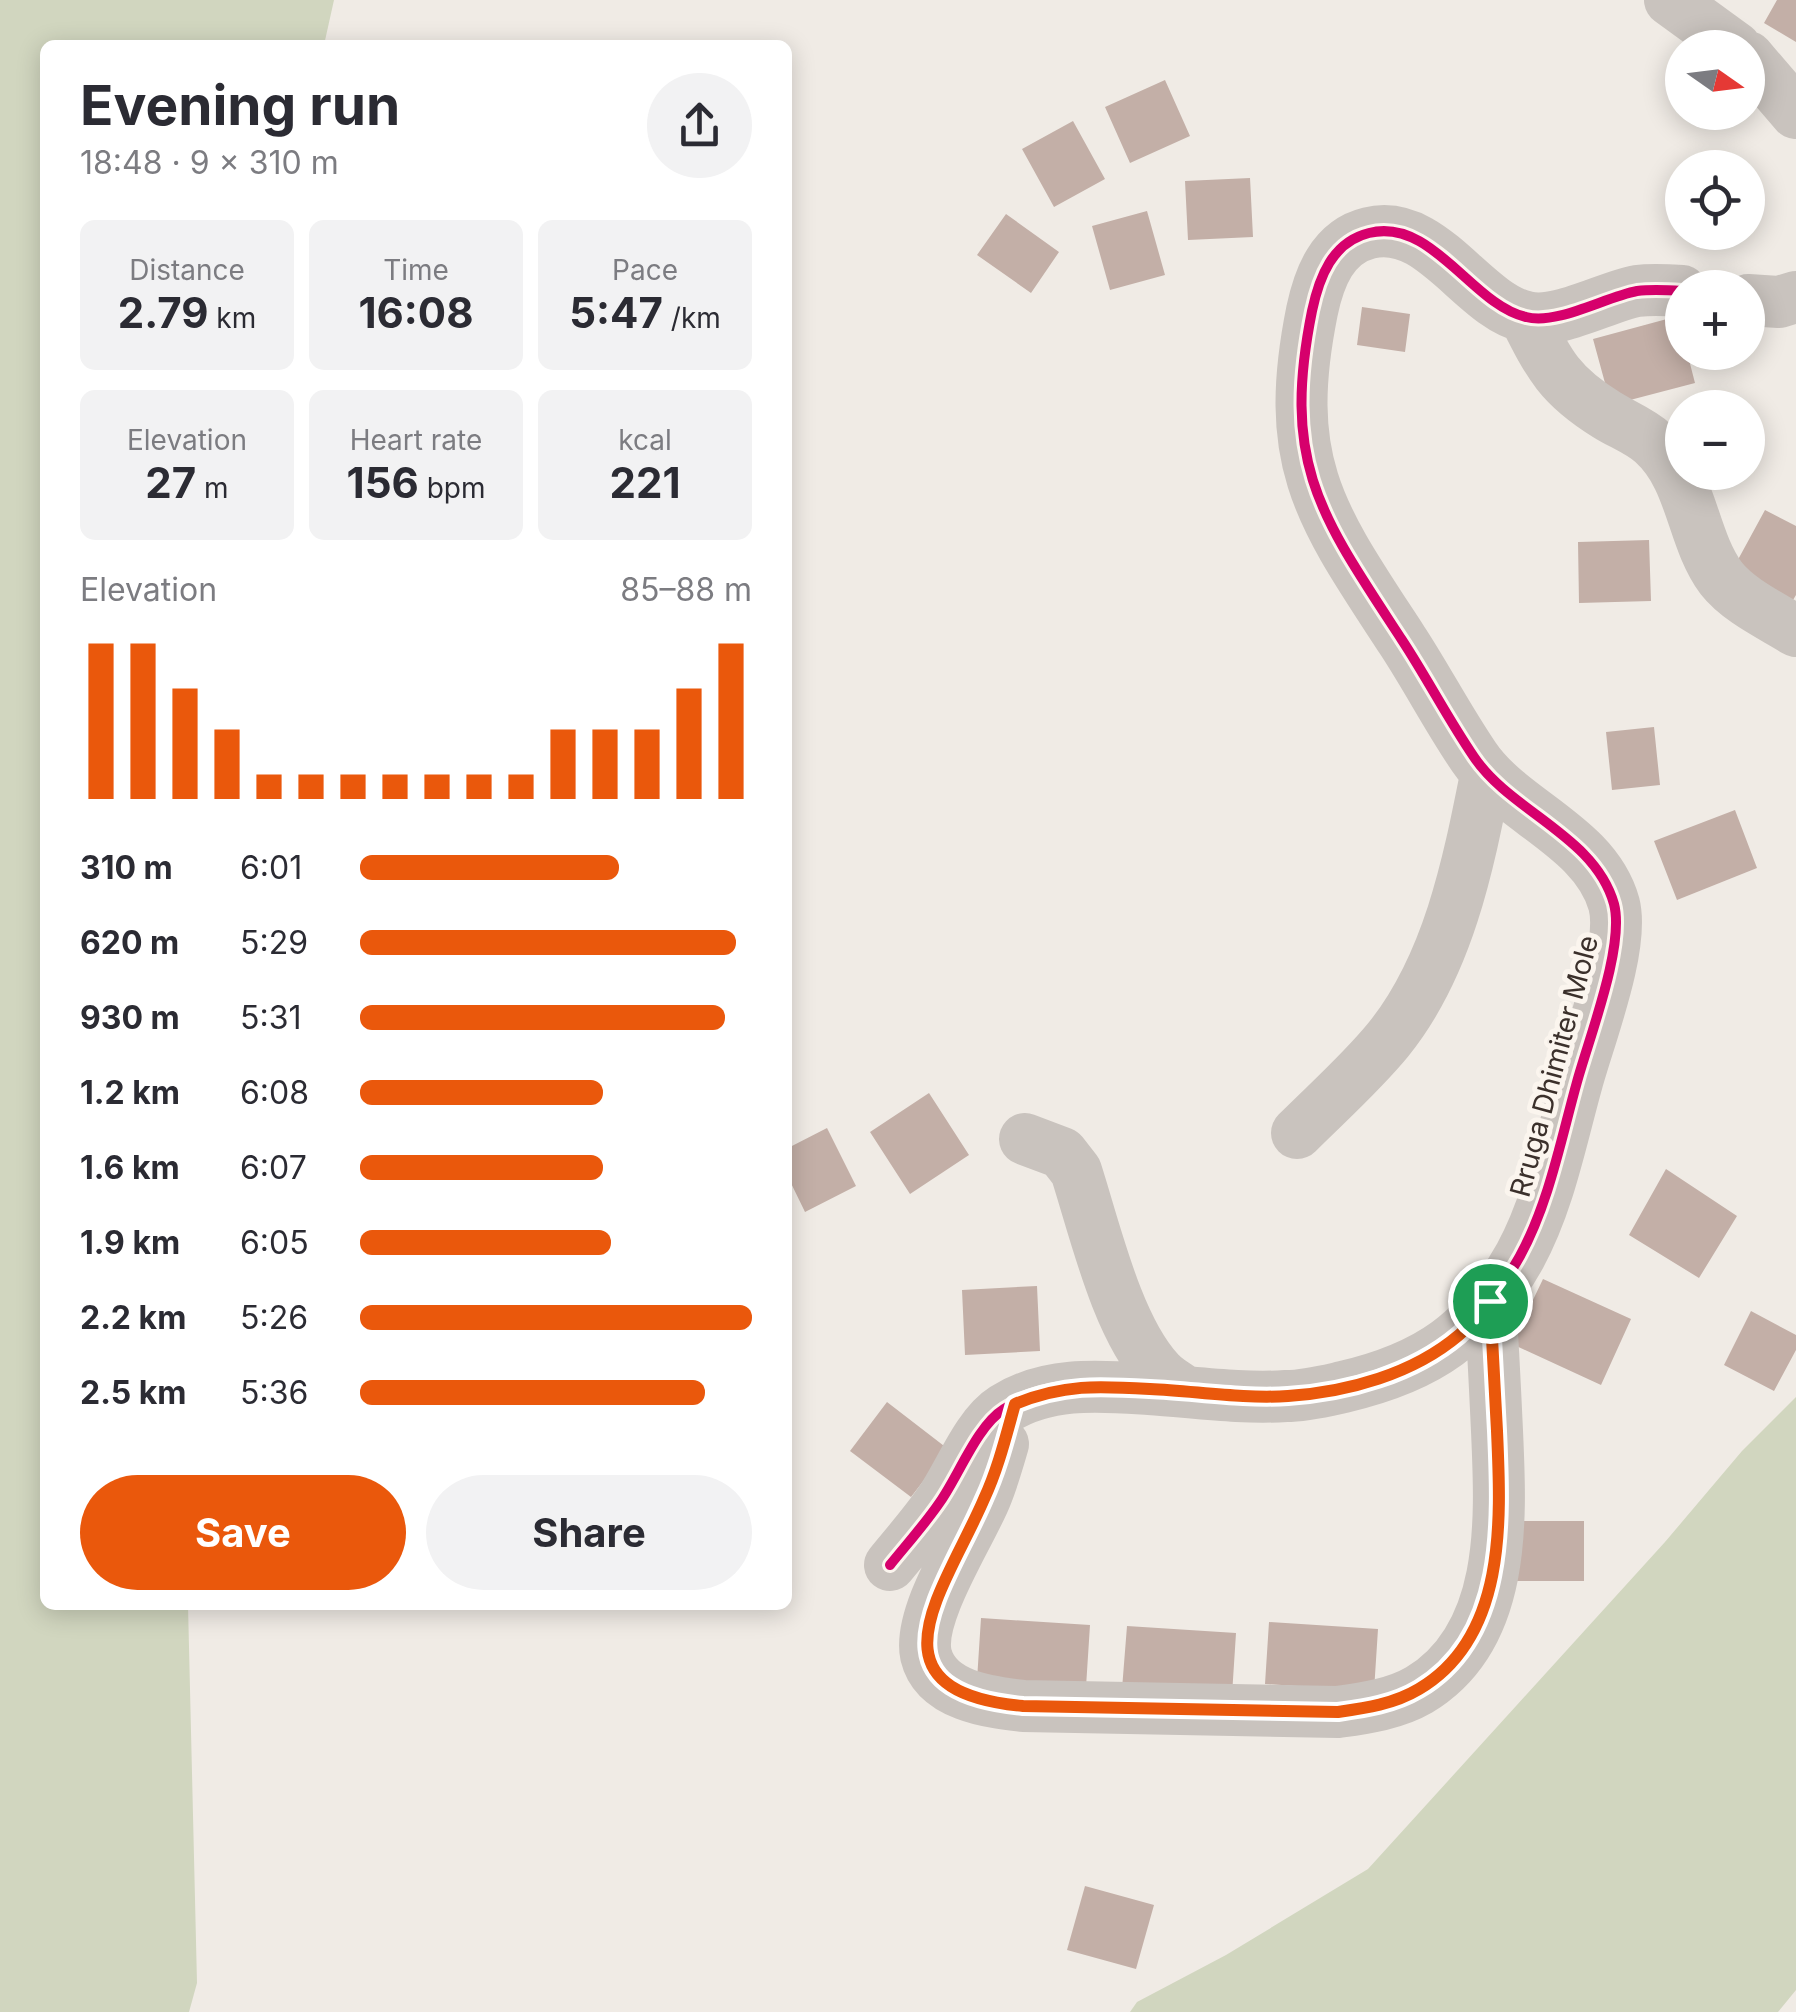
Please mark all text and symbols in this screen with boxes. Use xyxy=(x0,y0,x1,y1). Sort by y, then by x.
north arrow xyxy=(1665,30,1765,130)
map controls xyxy=(1665,30,1765,490)
text: Evening run xyxy=(80,72,400,138)
button: share xyxy=(647,73,752,178)
text: 18:48 · 9 × 310 m xyxy=(80,143,339,182)
button: locate xyxy=(1665,150,1765,250)
text: Distance xyxy=(129,253,245,287)
text: Time xyxy=(383,253,449,287)
text: Pace xyxy=(612,253,678,287)
button: + xyxy=(1665,270,1765,370)
text: 2.79 xyxy=(118,287,208,338)
text: 16:08 xyxy=(358,287,474,338)
text: 5:47 xyxy=(569,287,663,338)
text: km xyxy=(208,301,256,335)
text: /km xyxy=(663,301,721,335)
button: − xyxy=(1665,390,1765,490)
text: Elevation xyxy=(127,423,247,457)
text: Heart rate xyxy=(350,423,482,457)
text: kcal xyxy=(618,423,672,457)
text: 27 xyxy=(145,457,196,508)
text: 156 xyxy=(347,457,419,508)
text: 221 xyxy=(609,457,681,508)
text: m xyxy=(196,471,229,505)
text: bpm xyxy=(419,471,485,505)
text: Elevation xyxy=(80,570,217,609)
text: 85–88 m xyxy=(620,570,752,609)
text: 310 m xyxy=(80,848,173,887)
text: 6:01 xyxy=(240,848,302,887)
text: 620 m xyxy=(80,923,179,962)
text: 5:29 xyxy=(240,923,308,962)
street label: Rruga Dhimiter Mole xyxy=(1503,931,1605,1201)
text: 930 m xyxy=(80,998,180,1037)
text: 5:31 xyxy=(240,998,301,1037)
text: 1.2 km xyxy=(80,1073,180,1112)
text: 6:08 xyxy=(240,1073,309,1112)
text: 1.6 km xyxy=(80,1148,180,1187)
text: 6:07 xyxy=(240,1148,307,1187)
text: 1.9 km xyxy=(80,1223,180,1262)
text: 6:05 xyxy=(240,1223,309,1262)
pin xyxy=(1448,1259,1533,1344)
icon: arrive xyxy=(1463,1274,1518,1329)
text: 2.2 km xyxy=(80,1298,186,1337)
text: 5:26 xyxy=(240,1298,308,1337)
text: 2.5 km xyxy=(80,1373,186,1412)
text: 5:36 xyxy=(240,1373,308,1412)
button: Save xyxy=(80,1475,406,1590)
button: Share xyxy=(426,1475,752,1590)

